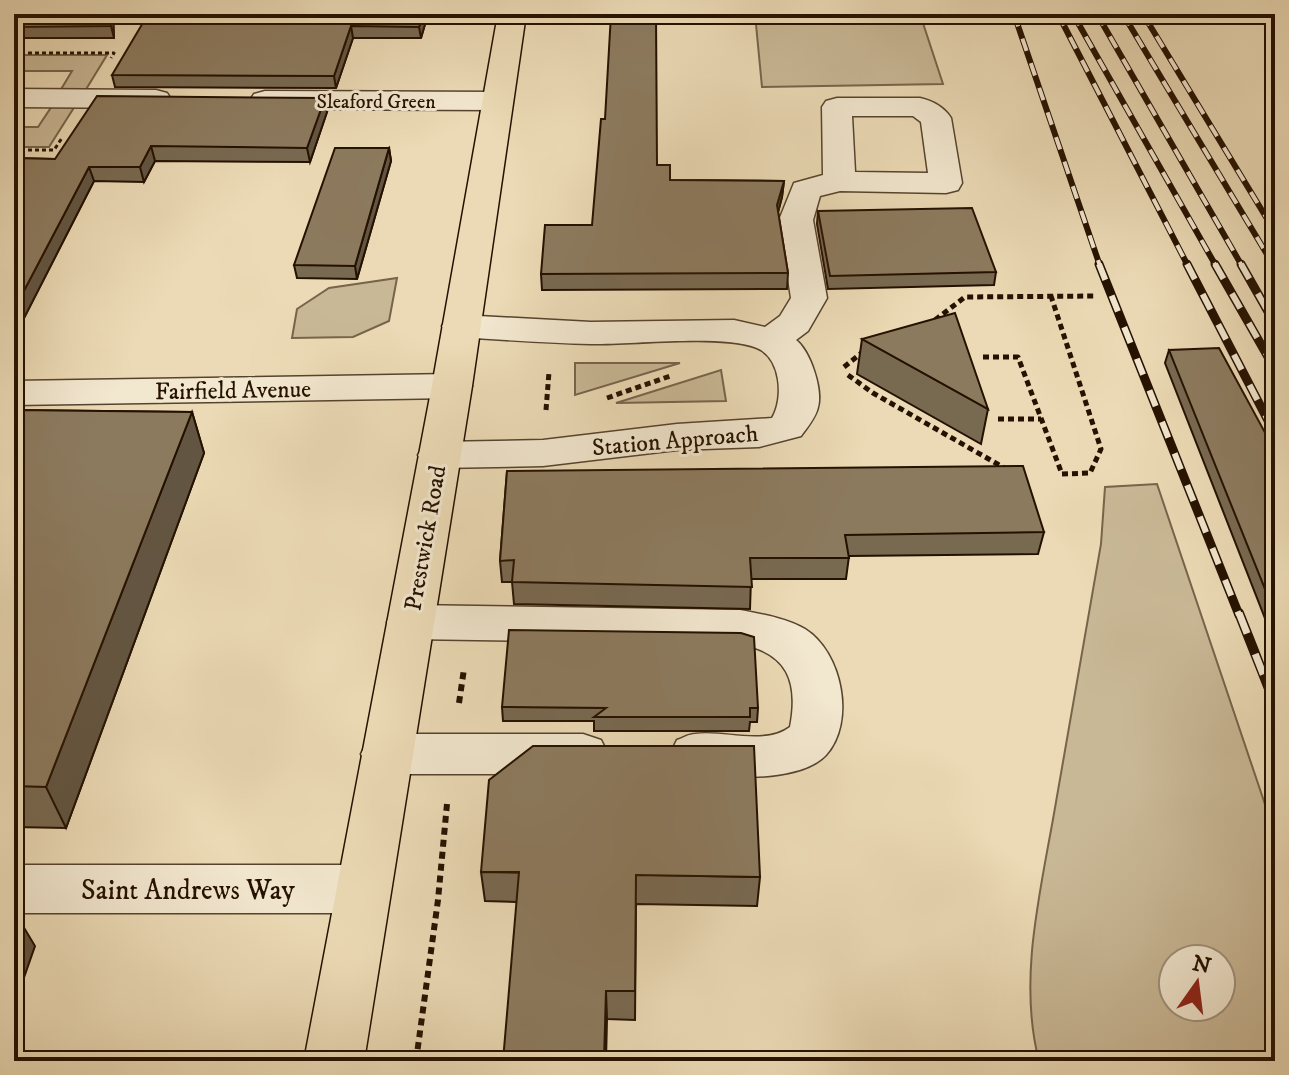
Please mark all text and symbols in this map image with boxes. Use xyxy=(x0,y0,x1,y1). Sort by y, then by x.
street label: Sleaford Green xyxy=(316,90,436,115)
street label: Fairfield Avenue xyxy=(155,375,311,407)
street label: Station Approach xyxy=(591,419,760,463)
street label: Prestwick Road xyxy=(398,463,454,613)
street label: Saint Andrews Way xyxy=(81,873,296,908)
north arrow xyxy=(1157,943,1237,1023)
text: N xyxy=(1189,950,1214,980)

